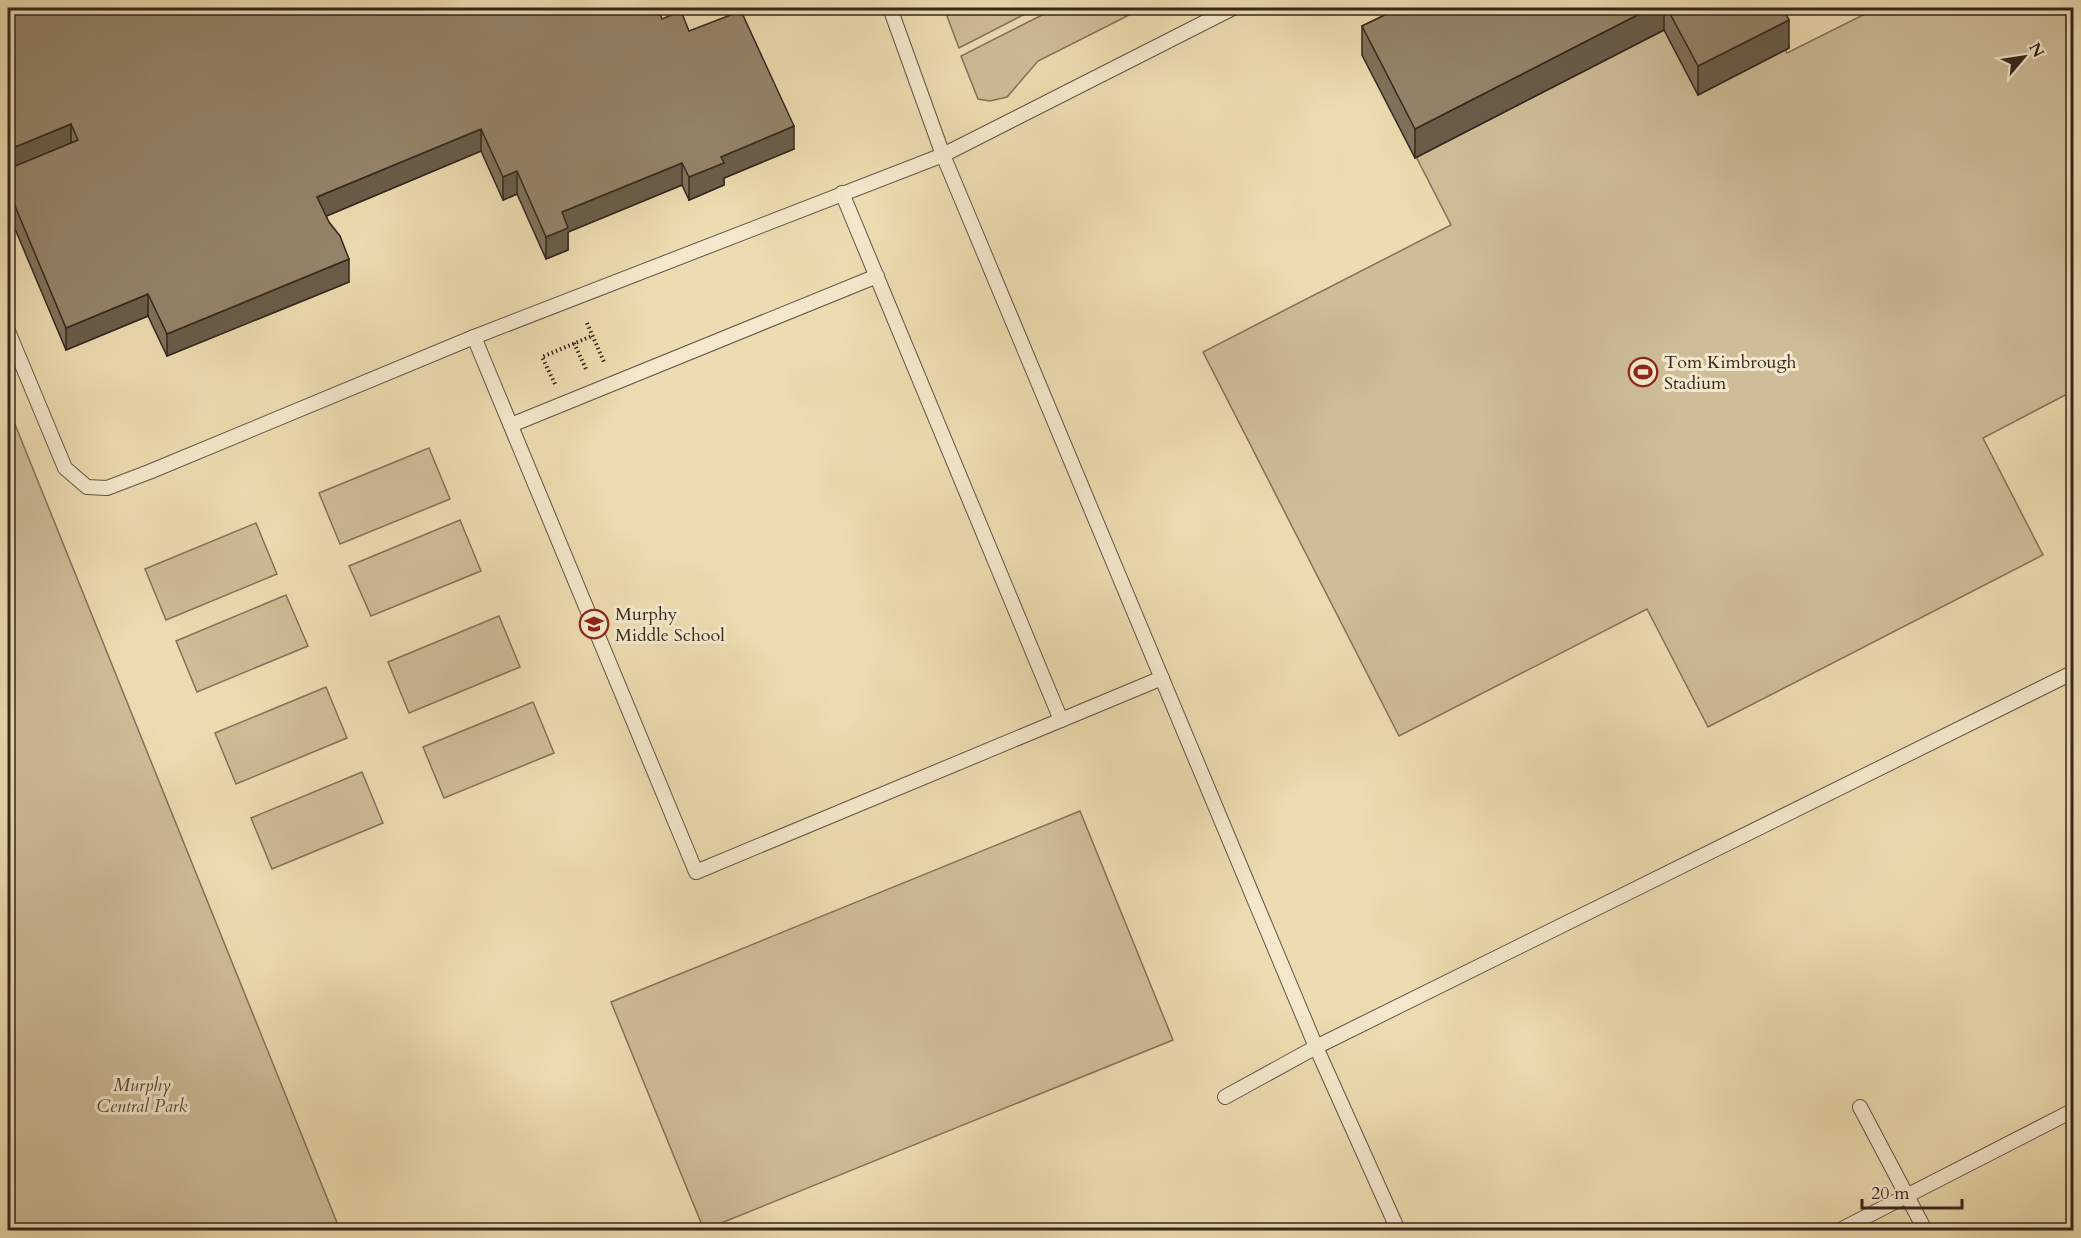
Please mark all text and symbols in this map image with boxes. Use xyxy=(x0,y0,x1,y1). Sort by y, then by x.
north arrow xyxy=(1994,27,2054,87)
text: N xyxy=(2023,39,2049,62)
place label: Tom Kimbrough Stadium xyxy=(1664,350,1797,396)
sports icon: Tom Kimbrough Stadium xyxy=(1627,356,1659,388)
place label: Murphy Middle School xyxy=(615,602,725,648)
school or university icon: Murphy Middle School xyxy=(578,608,610,640)
park label: Murphy Central Park xyxy=(97,1073,188,1119)
scale bar xyxy=(1862,1172,1962,1210)
text: 20 m xyxy=(1871,1181,1910,1206)

